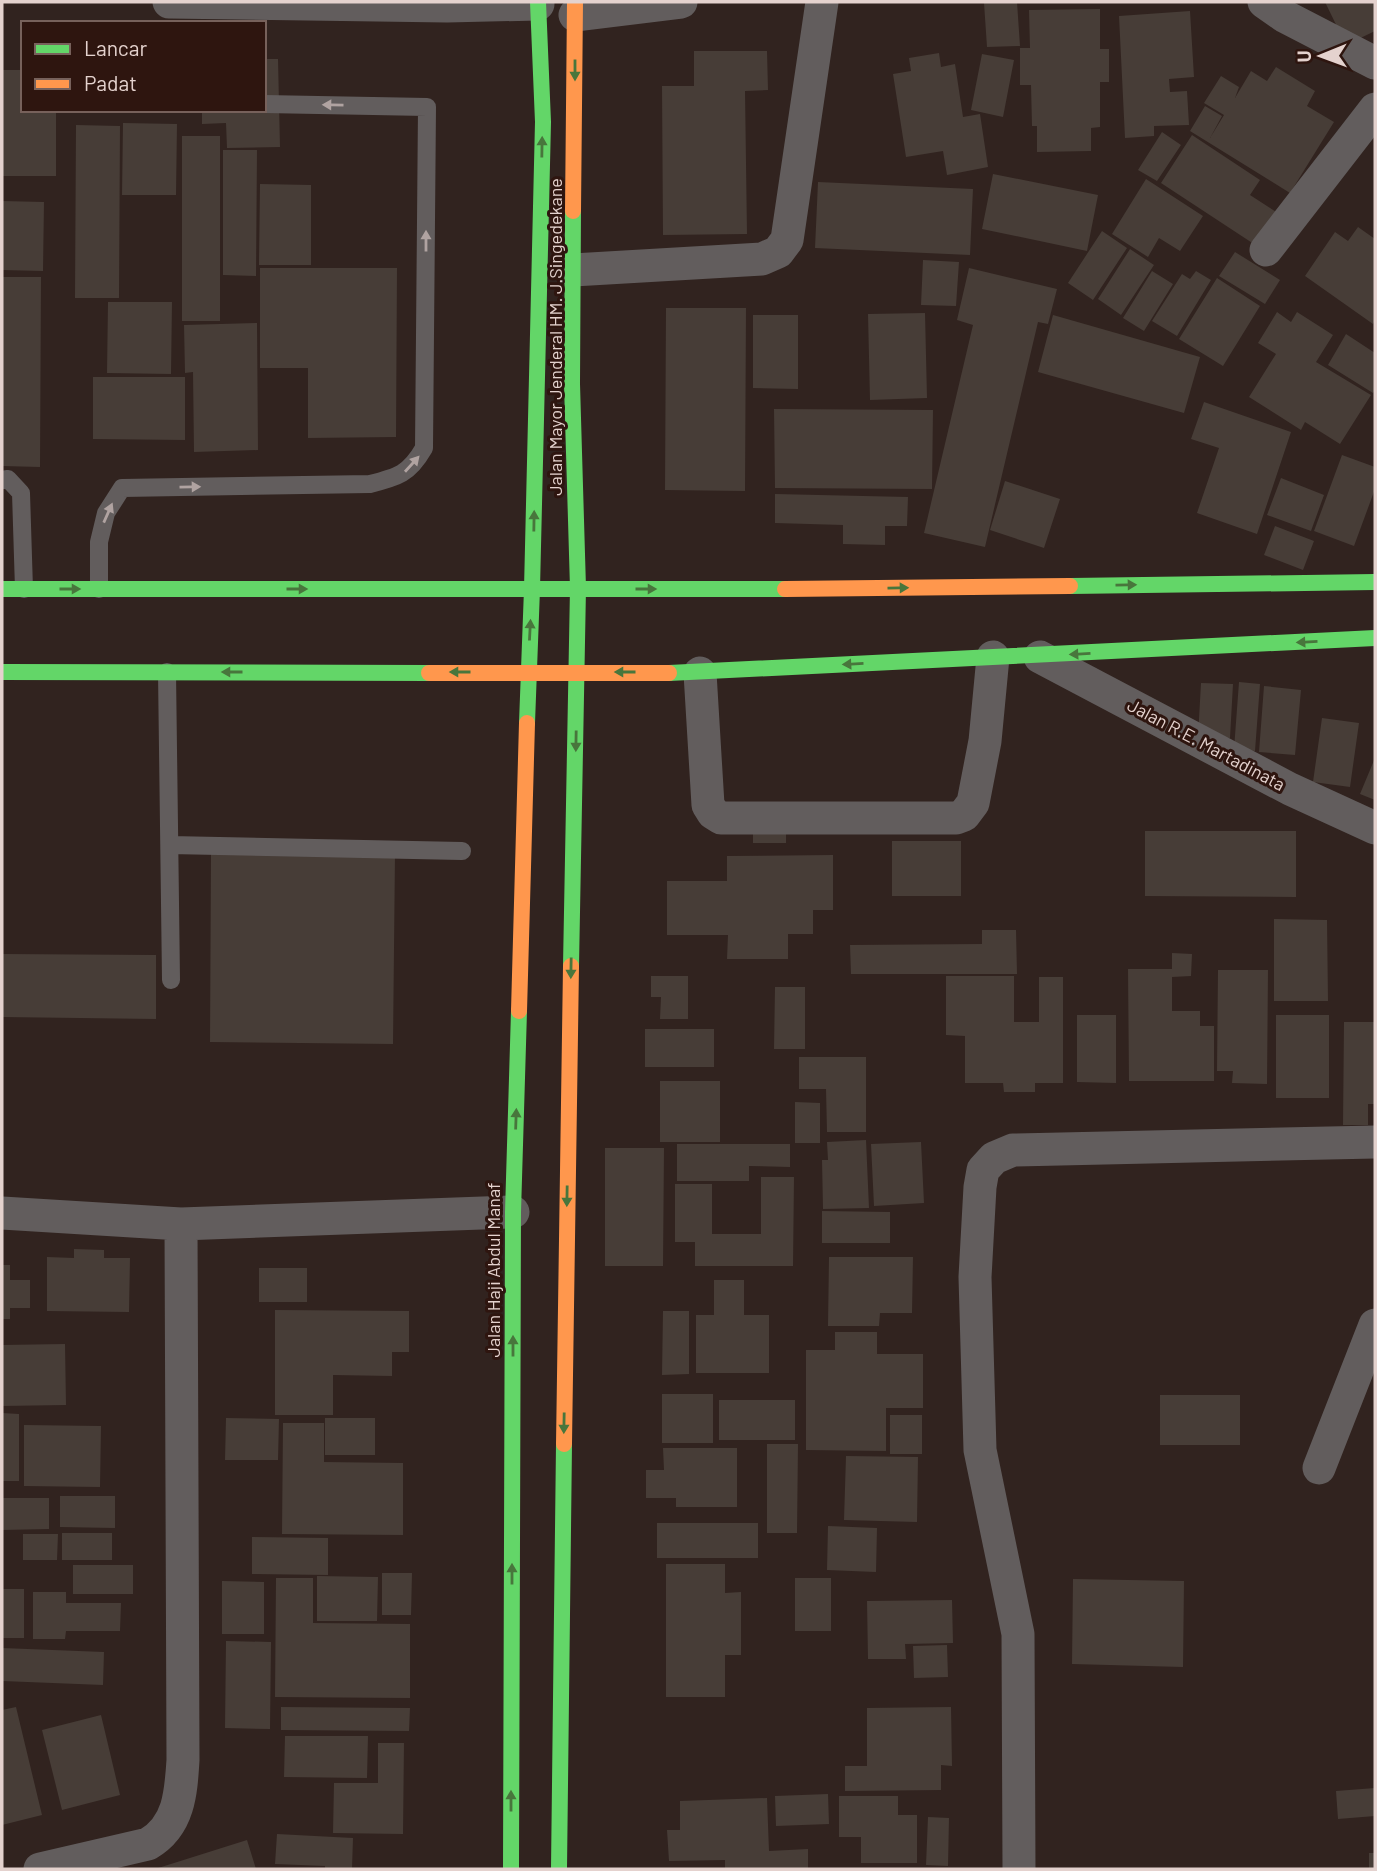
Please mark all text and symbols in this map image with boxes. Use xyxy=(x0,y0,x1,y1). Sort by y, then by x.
legend xyxy=(21,21,266,112)
north arrow xyxy=(1286,21,1356,91)
text: Lancar xyxy=(84,35,147,60)
text: U xyxy=(1292,50,1315,62)
one-way arrow xyxy=(569,59,581,81)
text: Padat xyxy=(84,70,137,95)
one-way arrow xyxy=(322,100,344,111)
one-way arrow xyxy=(536,135,548,157)
street label: Jalan Mayor Jenderal HM. J.Singedekane xyxy=(544,178,566,496)
one-way arrow xyxy=(420,230,432,252)
one-way arrow xyxy=(403,456,419,473)
one-way arrow xyxy=(180,481,202,493)
one-way arrow xyxy=(102,503,114,523)
one-way arrow xyxy=(528,510,539,532)
one-way arrow xyxy=(1115,579,1137,591)
one-way arrow xyxy=(888,582,910,594)
one-way arrow xyxy=(59,583,81,595)
one-way arrow xyxy=(287,583,309,595)
one-way arrow xyxy=(636,583,658,595)
one-way arrow xyxy=(525,619,536,641)
one-way arrow xyxy=(1296,636,1318,647)
one-way arrow xyxy=(1069,649,1091,660)
one-way arrow xyxy=(842,659,864,670)
one-way arrow xyxy=(221,666,243,678)
one-way arrow xyxy=(448,666,470,678)
one-way arrow xyxy=(614,666,636,678)
street label: Jalan R.E. Martadinata xyxy=(1124,693,1289,795)
one-way arrow xyxy=(570,730,581,752)
one-way arrow xyxy=(566,957,577,979)
one-way arrow xyxy=(510,1107,522,1129)
street label: Jalan Haji Abdul Manaf xyxy=(482,1183,504,1357)
one-way arrow xyxy=(561,1185,573,1207)
one-way arrow xyxy=(507,1335,519,1357)
one-way arrow xyxy=(559,1412,570,1434)
one-way arrow xyxy=(506,1562,518,1584)
one-way arrow xyxy=(505,1790,517,1812)

